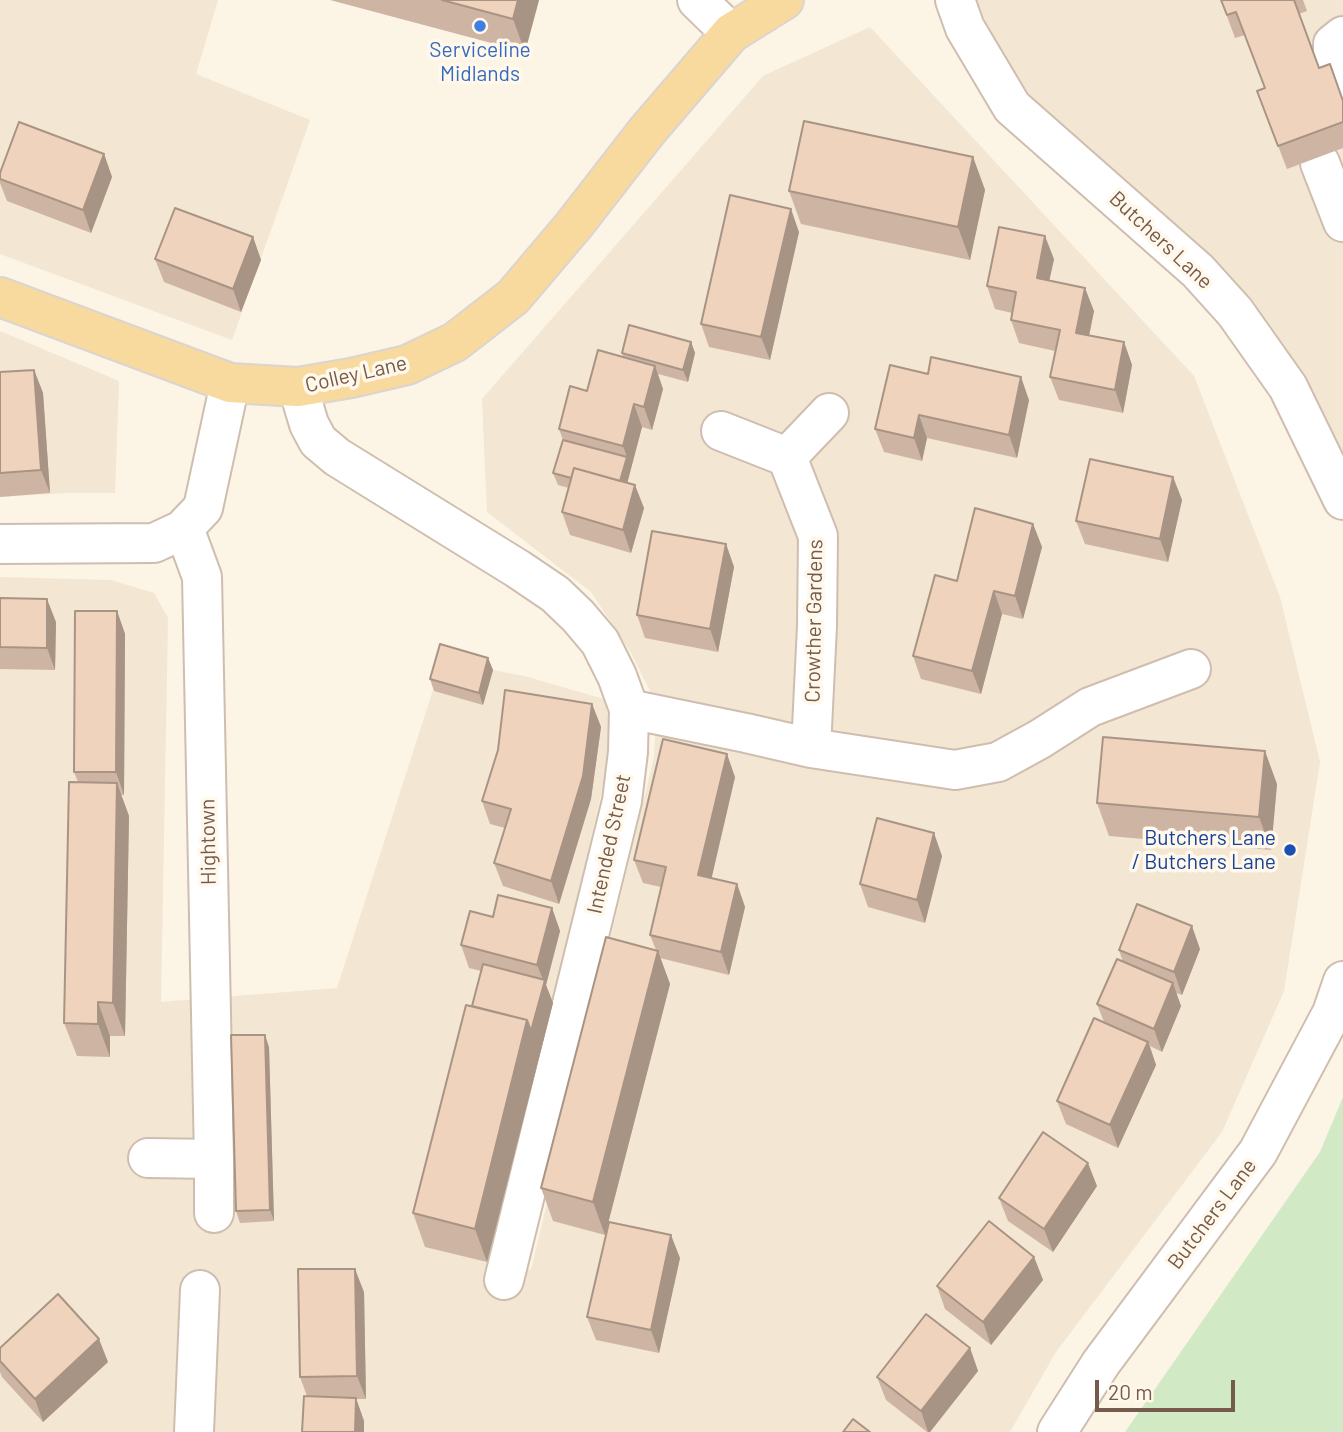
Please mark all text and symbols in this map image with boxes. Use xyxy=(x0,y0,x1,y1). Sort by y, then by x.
marker: Serviceline Midlands xyxy=(472,18,488,34)
place label: Serviceline Midlands xyxy=(429,37,531,87)
street label: Butchers Lane xyxy=(1104,186,1218,294)
street label: Colley Lane xyxy=(303,350,409,398)
street label: Crowther Gardens xyxy=(800,539,828,703)
street label: Intended Street xyxy=(582,772,636,916)
street label: Hightown xyxy=(195,799,221,885)
place label: Butchers Lane / Butchers Lane xyxy=(1132,825,1276,875)
marker: Butchers Lane / Butchers Lane xyxy=(1282,842,1298,858)
street label: Butchers Lane xyxy=(1162,1154,1262,1274)
scale bar xyxy=(1098,1366,1238,1410)
text: 20 m xyxy=(1108,1379,1153,1404)

